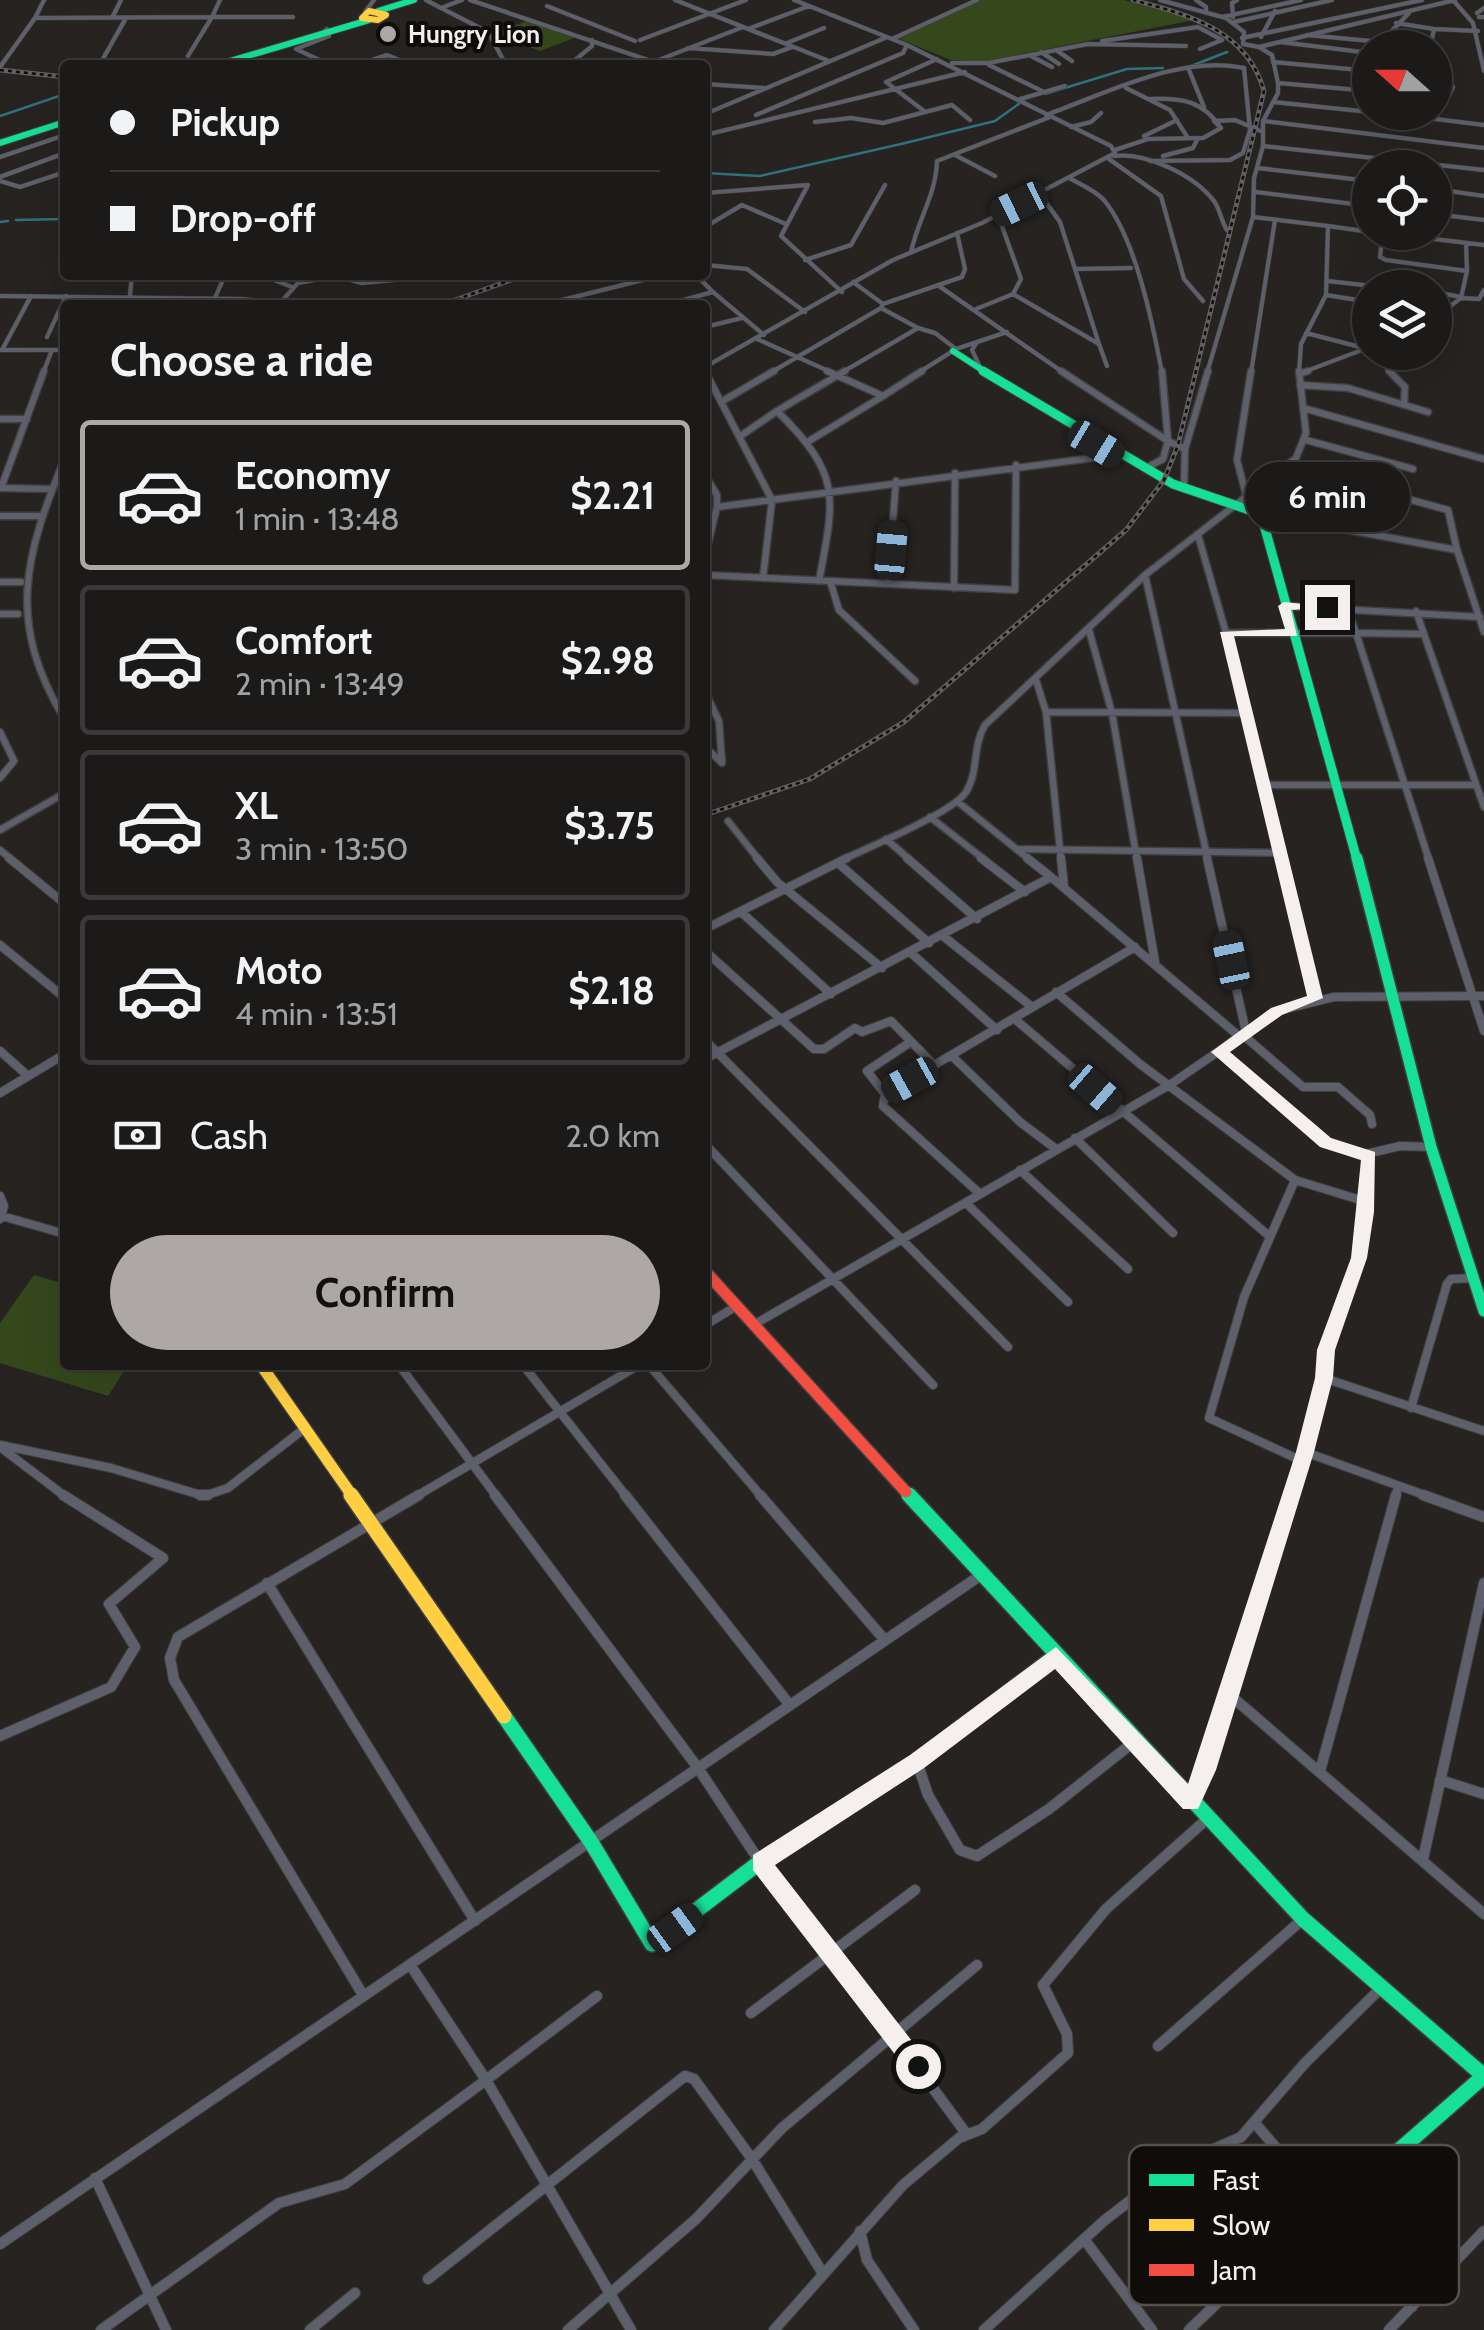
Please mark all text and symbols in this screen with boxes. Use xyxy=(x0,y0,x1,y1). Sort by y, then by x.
place label: Hungry Lion xyxy=(408,19,540,49)
marker: Hungry Lion xyxy=(377,23,399,45)
north arrow xyxy=(1352,30,1452,130)
map controls xyxy=(1352,30,1452,370)
text: Pickup xyxy=(170,99,280,146)
button: locate xyxy=(1352,150,1452,250)
car xyxy=(985,177,1053,231)
text: Drop-off xyxy=(170,195,316,242)
button: layers xyxy=(1352,270,1452,370)
text: Choose a ride xyxy=(110,333,373,387)
car xyxy=(1063,416,1129,472)
icon: car xyxy=(115,450,205,540)
text: Economy xyxy=(235,452,390,499)
callout: 6 min xyxy=(1244,462,1410,532)
text: $2.21 xyxy=(570,472,655,519)
text: 6 min xyxy=(1288,477,1367,516)
text: 1 min · 13:48 xyxy=(235,499,400,538)
car xyxy=(873,519,909,581)
route end xyxy=(1305,585,1350,630)
icon: car xyxy=(115,615,205,705)
text: Comfort xyxy=(235,617,372,664)
text: $2.98 xyxy=(561,637,655,684)
text: 2 min · 13:49 xyxy=(235,664,405,703)
icon: car xyxy=(115,780,205,870)
text: XL xyxy=(235,782,278,829)
text: $3.75 xyxy=(564,802,655,849)
text: 3 min · 13:50 xyxy=(235,829,408,868)
car xyxy=(1210,928,1252,992)
icon: car xyxy=(115,945,205,1035)
text: Moto xyxy=(235,947,322,994)
text: $2.18 xyxy=(568,967,655,1014)
text: 4 min · 13:51 xyxy=(235,994,398,1033)
car xyxy=(876,1052,944,1108)
car xyxy=(1063,1058,1127,1120)
icon: cash xyxy=(110,1108,165,1163)
text: Cash xyxy=(190,1112,268,1159)
text: 2.0 km xyxy=(565,1116,660,1155)
button: Confirm xyxy=(110,1235,660,1350)
car xyxy=(642,1898,708,1958)
route start xyxy=(896,2044,941,2089)
legend xyxy=(1129,2145,1459,2305)
text: Fast xyxy=(1212,2163,1260,2197)
text: Slow xyxy=(1212,2208,1270,2242)
text: Jam xyxy=(1211,2253,1257,2287)

